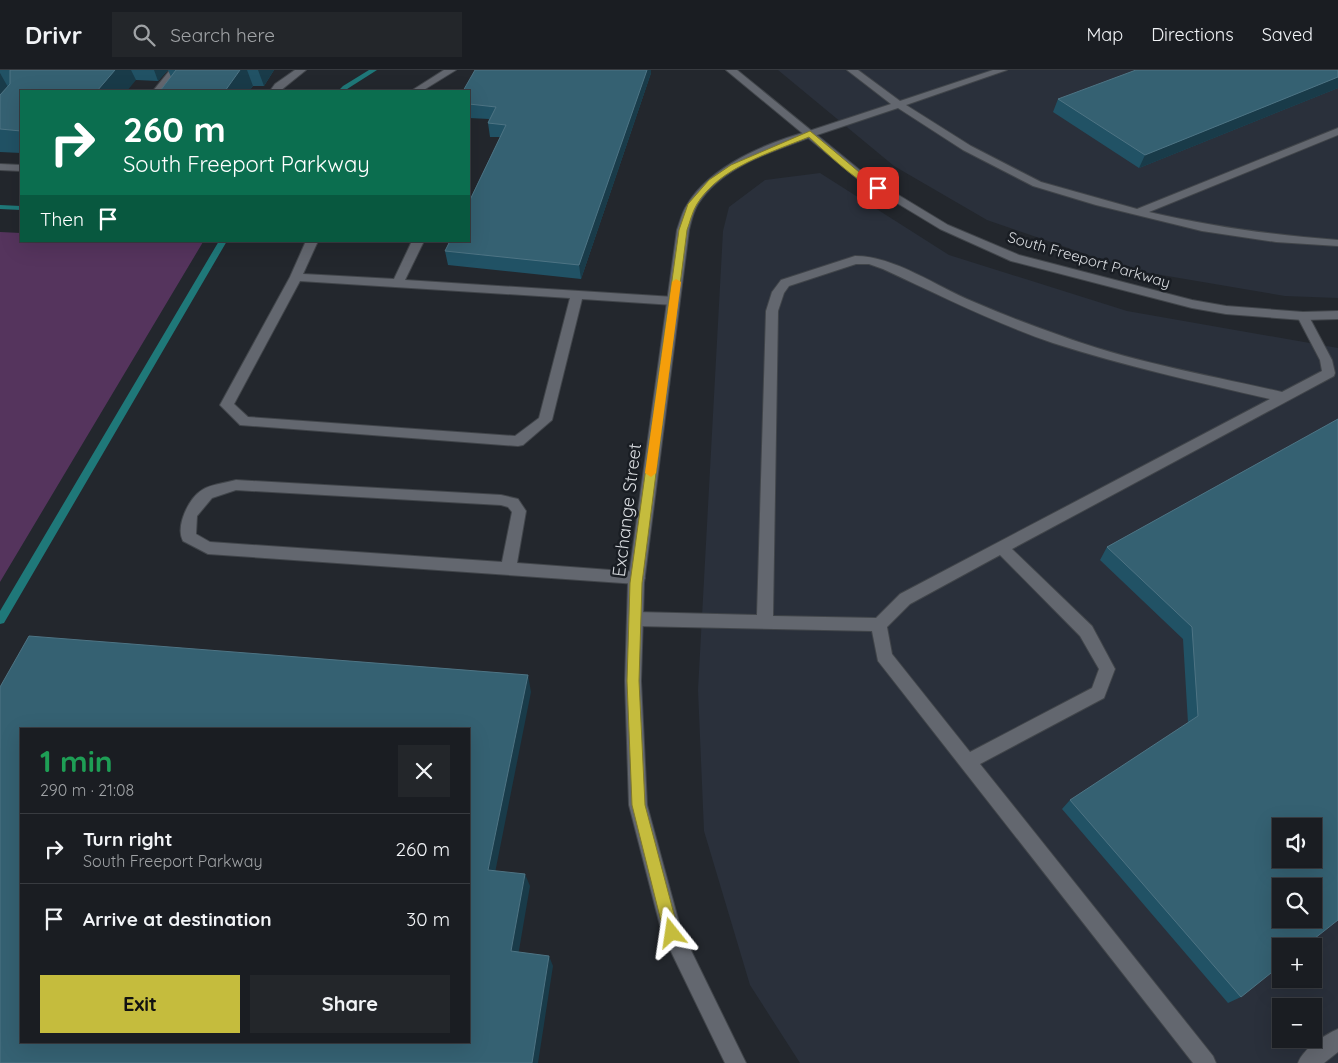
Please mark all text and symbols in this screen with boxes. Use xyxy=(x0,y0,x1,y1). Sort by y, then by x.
search box xyxy=(112,12,462,57)
text: Drivr xyxy=(25,20,82,50)
icon: search xyxy=(130,21,158,49)
text: Search here xyxy=(170,23,275,47)
text: Map xyxy=(1086,23,1123,46)
text: Directions xyxy=(1151,23,1234,46)
text: Saved xyxy=(1262,23,1313,46)
text: 260 m xyxy=(123,107,226,151)
icon: right xyxy=(40,110,105,175)
text: South Freeport Parkway xyxy=(123,150,370,178)
pin xyxy=(857,167,899,209)
icon: arrive xyxy=(864,174,892,202)
icon: arrive xyxy=(94,205,122,233)
text: Then xyxy=(40,207,84,231)
street label: South Freeport Parkway xyxy=(1006,227,1173,292)
street label: Exchange Street xyxy=(607,442,646,578)
text: 1 min xyxy=(40,742,113,780)
button: close xyxy=(398,745,450,797)
text: 290 m · 21:08 xyxy=(40,780,134,800)
map controls xyxy=(1272,818,1322,1048)
button: sound xyxy=(1272,818,1322,868)
text: Turn right xyxy=(83,827,172,851)
icon: right xyxy=(40,835,68,863)
text: 260 m xyxy=(395,837,450,861)
text: South Freeport Parkway xyxy=(83,851,263,871)
button: search xyxy=(1272,878,1322,928)
icon: arrive xyxy=(40,905,68,933)
position arrow xyxy=(645,906,697,958)
text: Arrive at destination xyxy=(83,907,272,931)
text: 30 m xyxy=(406,907,450,931)
button: + xyxy=(1272,938,1322,988)
button: Exit xyxy=(40,975,240,1033)
button: Share xyxy=(250,975,450,1033)
button: − xyxy=(1272,998,1322,1048)

